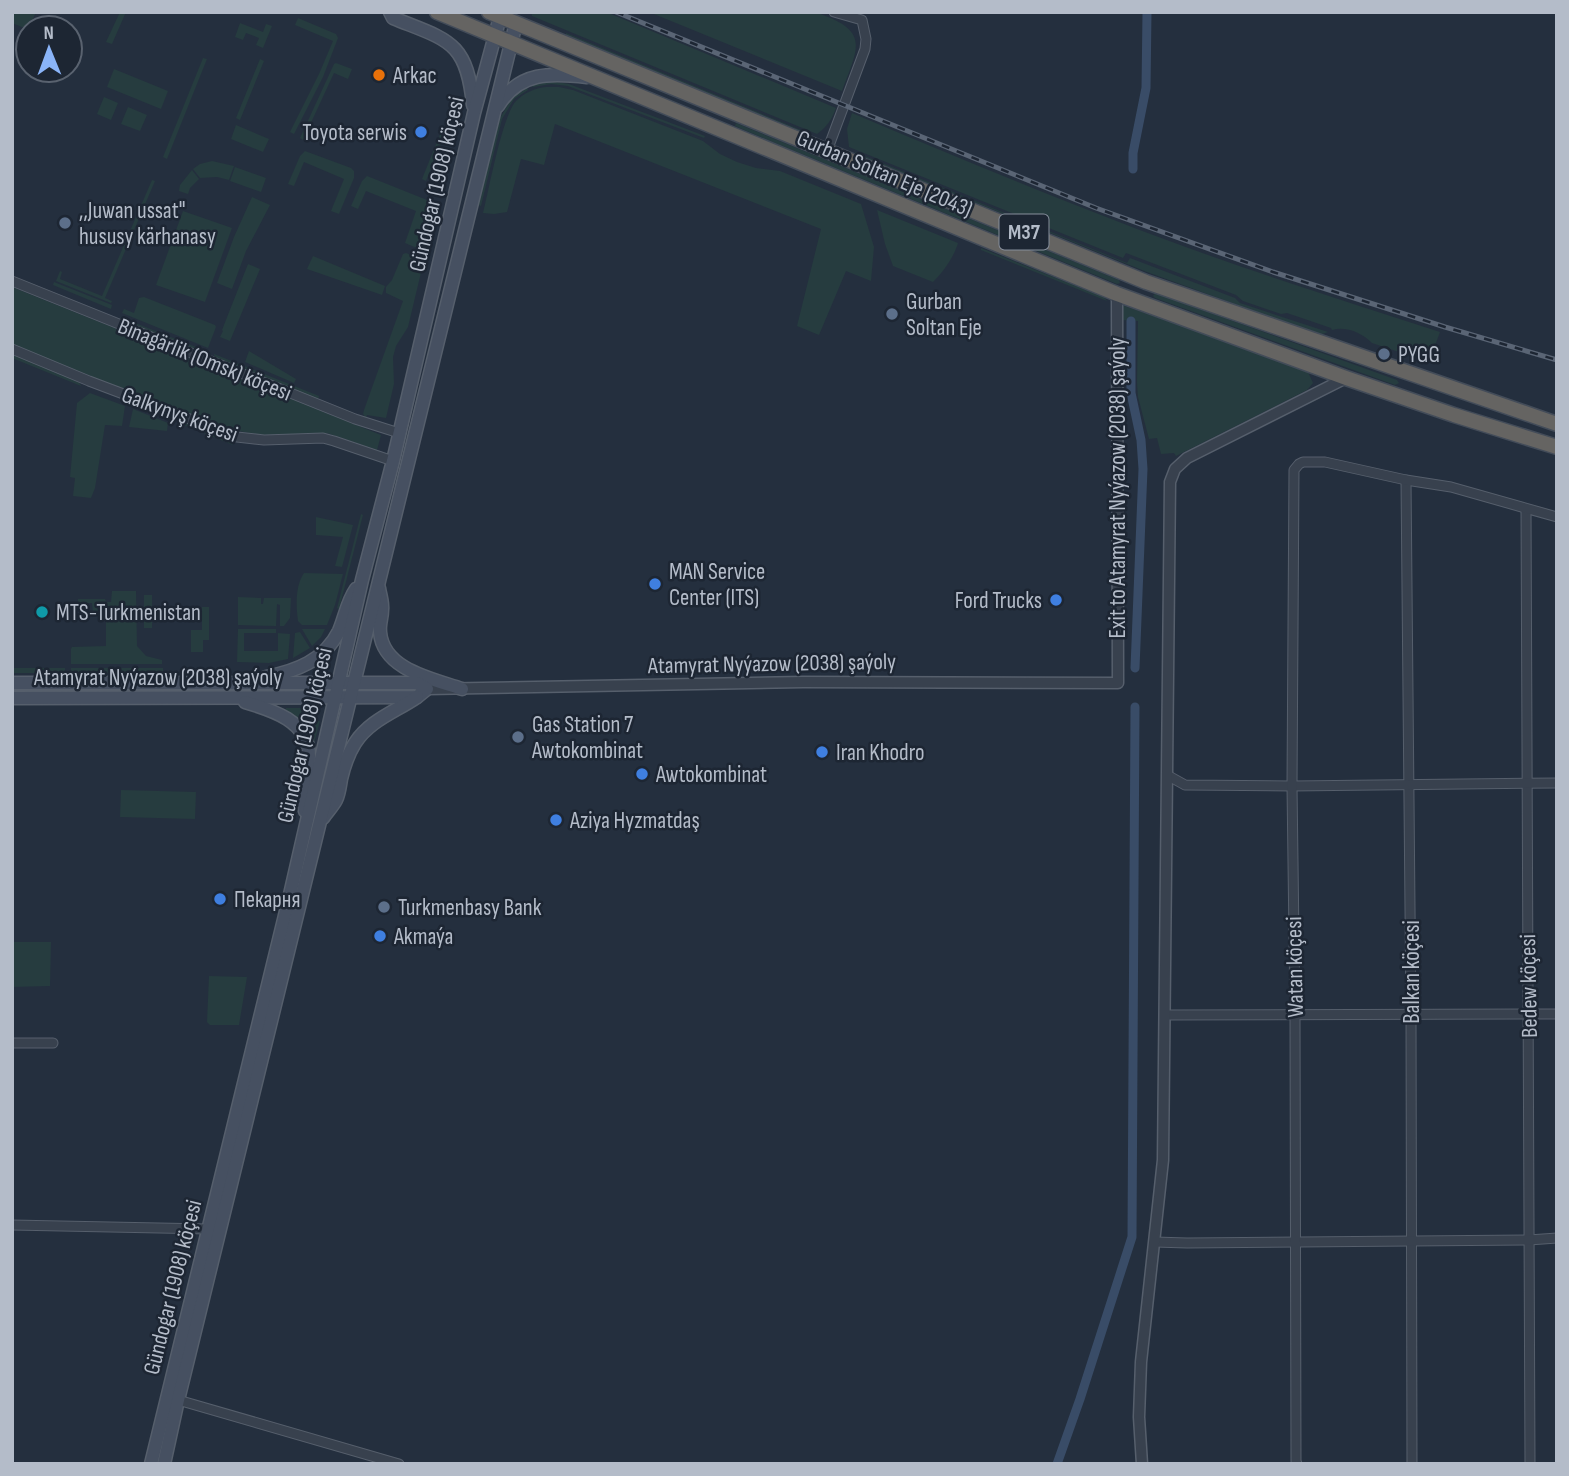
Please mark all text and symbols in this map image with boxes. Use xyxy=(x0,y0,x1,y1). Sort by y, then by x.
north arrow xyxy=(14,14,84,84)
text: N xyxy=(43,22,54,45)
place label: Arkac xyxy=(392,62,437,90)
marker: Arkac xyxy=(371,67,387,83)
street label: Gündogar (1908) köçesi xyxy=(403,94,471,275)
place label: Toyota serwis xyxy=(302,119,407,147)
marker: Toyota serwis xyxy=(413,124,429,140)
street label: Gurban Soltan Eje (2043) xyxy=(793,124,977,224)
place label: ,,Juwan ussat" hususy kärhanasy xyxy=(79,197,216,251)
marker: ,,Juwan ussat" hususy kärhanasy xyxy=(57,215,73,231)
road number: M37 xyxy=(1000,215,1048,250)
place label: Gurban Soltan Eje xyxy=(906,288,982,342)
marker: Gurban Soltan Eje xyxy=(884,306,900,322)
street label: Binagärlik (Omsk) köçesi xyxy=(114,312,295,407)
street label: Exit to Atamyrat Nyýazow (2038) şaýoly xyxy=(1104,337,1132,639)
place label: PYGG xyxy=(1398,341,1440,369)
marker: PYGG xyxy=(1376,346,1392,362)
street label: Galkynyş köçesi xyxy=(118,381,242,449)
place label: MAN Service Center (ITS) xyxy=(669,558,765,612)
marker: MAN Service Center (ITS) xyxy=(647,576,663,592)
place label: Ford Trucks xyxy=(955,587,1042,615)
marker: Ford Trucks xyxy=(1048,592,1064,608)
place label: MTS-Turkmenistan xyxy=(56,599,201,627)
marker: MTS-Turkmenistan xyxy=(34,604,50,620)
street label: Gündogar (1908) köçesi xyxy=(271,645,339,826)
street label: Atamyrat Nyýazow (2038) şaýoly xyxy=(647,648,896,680)
street label: Atamyrat Nyýazow (2038) şaýoly xyxy=(33,664,282,692)
place label: Gas Station 7 Awtokombinat xyxy=(531,711,643,765)
marker: Gas Station 7 Awtokombinat xyxy=(510,729,526,745)
place label: Iran Khodro xyxy=(836,739,924,767)
marker: Iran Khodro xyxy=(814,744,830,760)
place label: Awtokombinat xyxy=(655,761,767,789)
marker: Awtokombinat xyxy=(634,766,650,782)
place label: Aziya Hyzmatdaş xyxy=(569,807,700,835)
marker: Aziya Hyzmatdaş xyxy=(548,812,564,828)
place label: Пекарня xyxy=(234,886,301,914)
marker: Пекарня xyxy=(212,891,228,907)
place label: Turkmenbasy Bank xyxy=(398,894,542,922)
marker: Turkmenbasy Bank xyxy=(376,899,392,915)
street label: Watan köçesi xyxy=(1280,916,1310,1018)
street label: Balkan köçesi xyxy=(1398,920,1426,1024)
place label: Аkmaýa xyxy=(393,923,453,951)
marker: Аkmaýa xyxy=(372,928,388,944)
street label: Bedew köçesi xyxy=(1514,934,1544,1038)
street label: Gündogar (1908) köçesi xyxy=(138,1197,208,1378)

